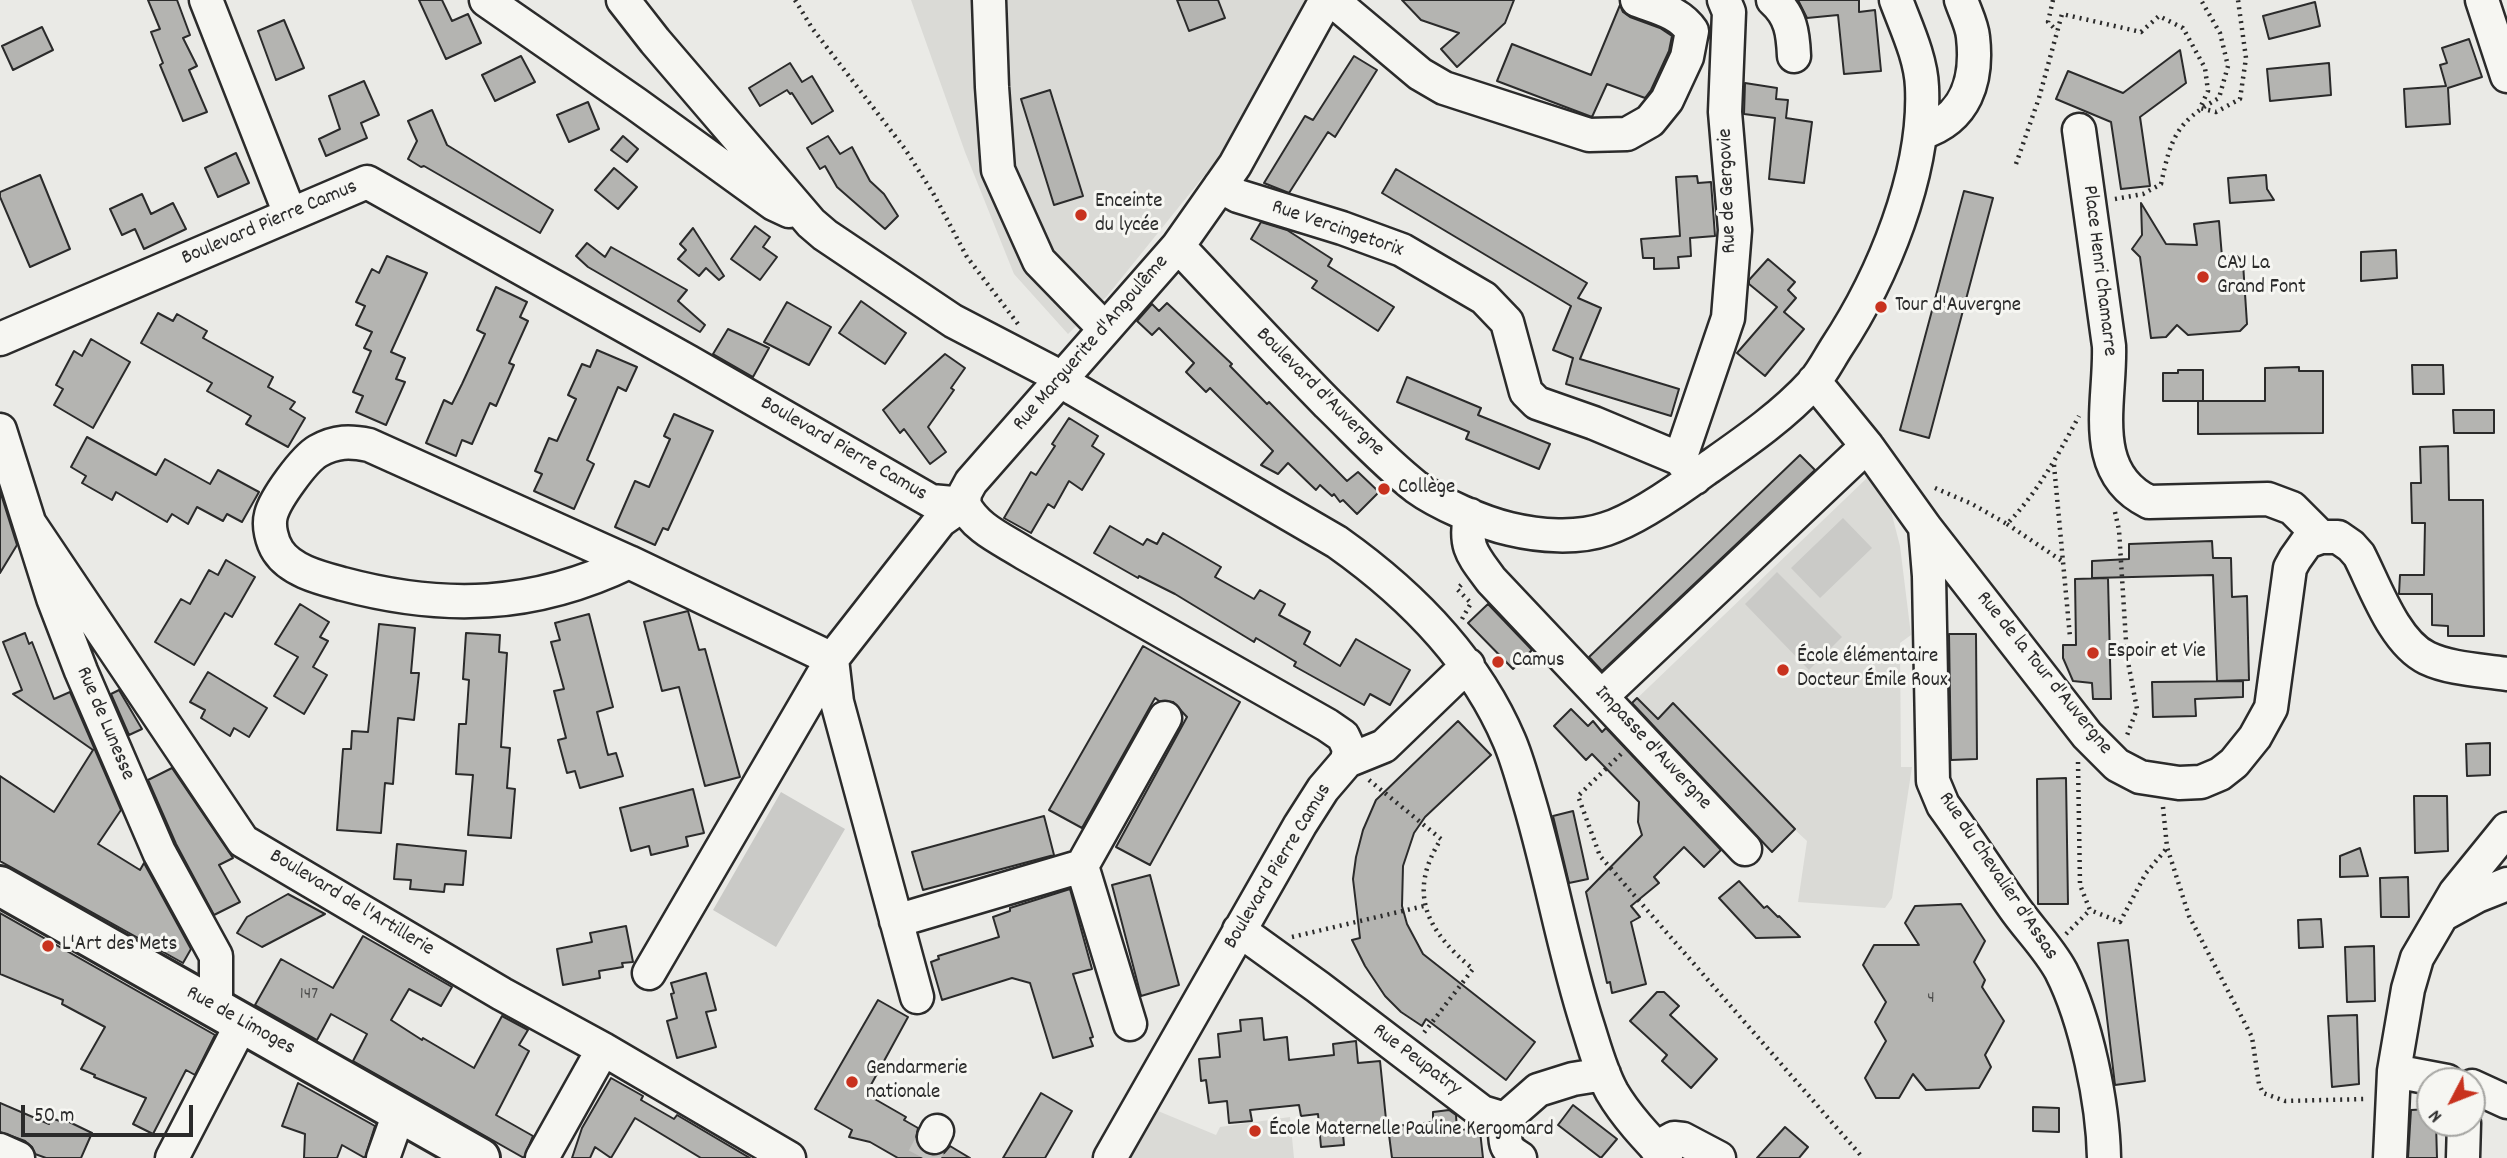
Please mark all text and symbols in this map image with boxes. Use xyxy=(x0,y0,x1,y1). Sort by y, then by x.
street label: Rue de Gergovie xyxy=(1714,128,1744,254)
street label: Boulevard Pierre Camus xyxy=(178,176,362,272)
street label: Place Henri Chamarre xyxy=(2075,184,2121,358)
place label: Enceinte du lycée xyxy=(1095,190,1162,240)
street label: Rue Vercingetorix xyxy=(1268,196,1406,264)
marker: Enceinte du lycée xyxy=(1073,207,1089,223)
street label: Rue Marguerite d'Angoulême xyxy=(1009,251,1175,437)
place label: CAJ La Grand Font xyxy=(2217,252,2306,302)
marker: CAJ La Grand Font xyxy=(2195,269,2211,285)
place label: Tour d'Auvergne xyxy=(1895,294,2021,320)
marker: Tour d'Auvergne xyxy=(1873,299,1889,315)
street label: Boulevard d'Auvergne xyxy=(1249,323,1389,463)
street label: Boulevard Pierre Camus xyxy=(755,392,931,508)
place label: Collège xyxy=(1398,476,1455,502)
marker: Collège xyxy=(1376,481,1392,497)
street label: Rue de la Tour d'Auvergne xyxy=(1969,587,2117,761)
place label: Espoir et Vie xyxy=(2107,640,2206,666)
place label: École élémentaire Docteur Émile Roux xyxy=(1797,645,1948,695)
marker: Espoir et Vie xyxy=(2085,645,2101,661)
place label: Camus xyxy=(1512,649,1565,675)
marker: Camus xyxy=(1490,654,1506,670)
marker: École élémentaire Docteur Émile Roux xyxy=(1775,662,1791,678)
street label: Rue de Lunesse xyxy=(69,664,139,784)
street label: Impasse d'Auvergne xyxy=(1588,682,1716,816)
street label: Boulevard Pierre Camus xyxy=(1220,780,1338,954)
street label: Rue du Chevalier d'Assas xyxy=(1931,788,2063,966)
street label: Boulevard de l'Artillerie xyxy=(264,845,438,963)
place label: L'Art des Mets xyxy=(62,933,177,959)
marker: L'Art des Mets xyxy=(40,938,56,954)
street label: Rue de Limoges xyxy=(181,982,299,1062)
house number: 147 xyxy=(300,985,318,1007)
house number: 4 xyxy=(1927,989,1935,1011)
street label: Rue Peupatry xyxy=(1367,1019,1465,1103)
place label: Gendarmerie nationale xyxy=(866,1057,968,1107)
north arrow xyxy=(2416,1067,2486,1137)
marker: Gendarmerie nationale xyxy=(844,1074,860,1090)
scale bar xyxy=(24,1092,196,1136)
text: 50 m xyxy=(34,1102,74,1132)
text: N xyxy=(2423,1103,2450,1128)
place label: École Maternelle Pauline Kergomard xyxy=(1269,1118,1554,1144)
marker: École Maternelle Pauline Kergomard xyxy=(1247,1123,1263,1139)

